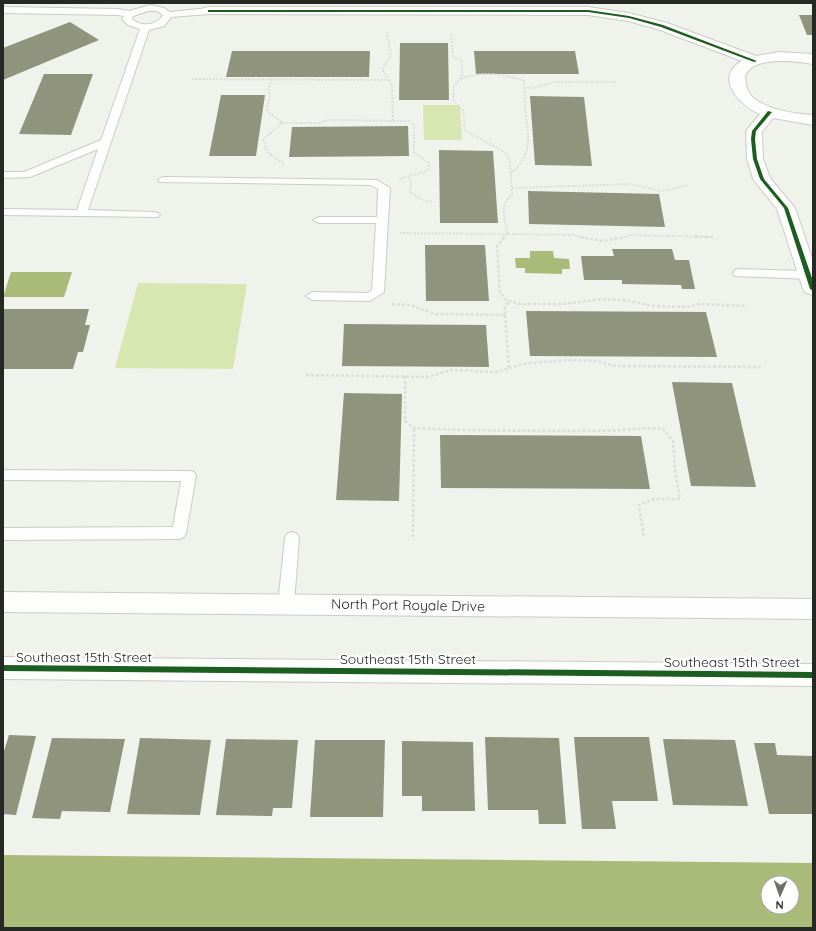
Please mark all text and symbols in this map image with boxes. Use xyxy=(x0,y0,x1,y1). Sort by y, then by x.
street label: North Port Royale Drive xyxy=(331,595,485,615)
street label: Southeast 15th Street xyxy=(16,648,152,666)
street label: Southeast 15th Street xyxy=(340,650,476,668)
street label: Southeast 15th Street xyxy=(664,653,800,671)
north arrow xyxy=(760,875,800,915)
text: N xyxy=(775,898,784,912)

